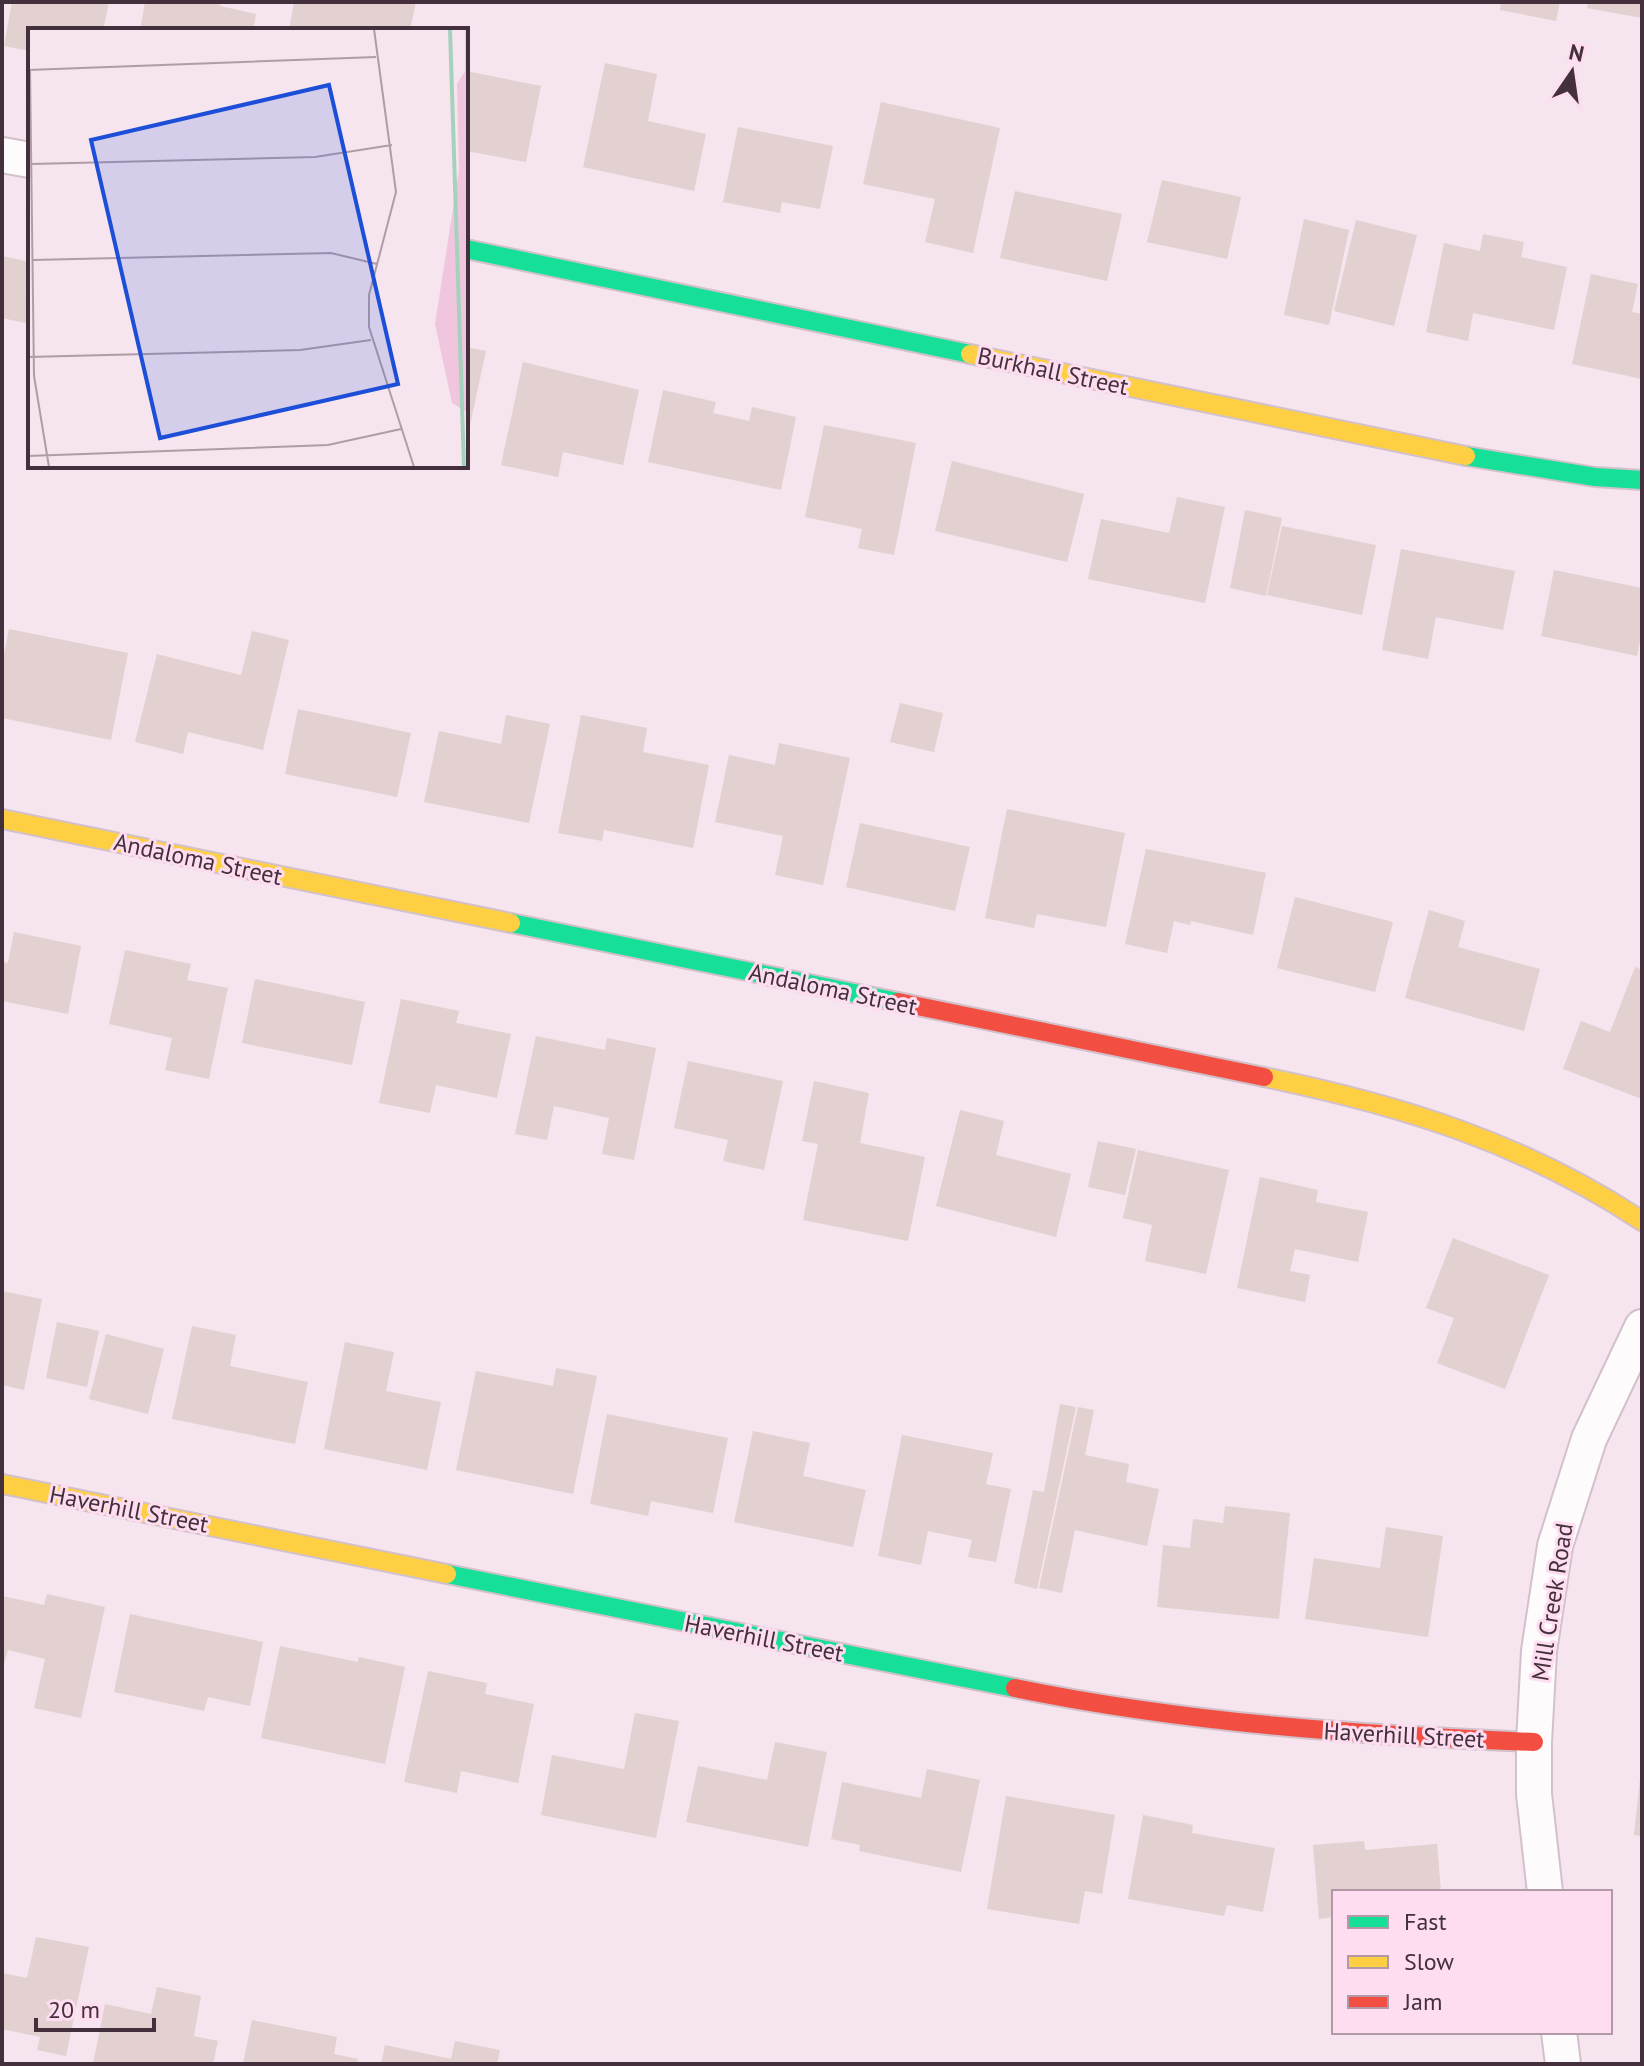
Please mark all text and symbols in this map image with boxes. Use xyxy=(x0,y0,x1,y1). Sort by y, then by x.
inset map xyxy=(28,28,468,468)
north arrow xyxy=(1532,32,1612,112)
text: N xyxy=(1566,37,1587,68)
street label: Burkhall Street xyxy=(975,340,1131,402)
street label: Andaloma Street xyxy=(111,826,285,892)
street label: Andaloma Street xyxy=(746,956,920,1022)
street label: Haverhill Street xyxy=(47,1478,211,1540)
street label: Mill Creek Road xyxy=(1524,1521,1580,1683)
street label: Haverhill Street xyxy=(682,1607,846,1669)
street label: Haverhill Street xyxy=(1323,1715,1485,1755)
legend xyxy=(1332,1890,1612,2034)
text: Fast xyxy=(1404,1906,1447,1937)
text: Slow xyxy=(1404,1946,1454,1977)
scale bar xyxy=(36,1982,154,2032)
text: Jam xyxy=(1403,1986,1442,2017)
text: 20 m xyxy=(48,1994,100,2025)

